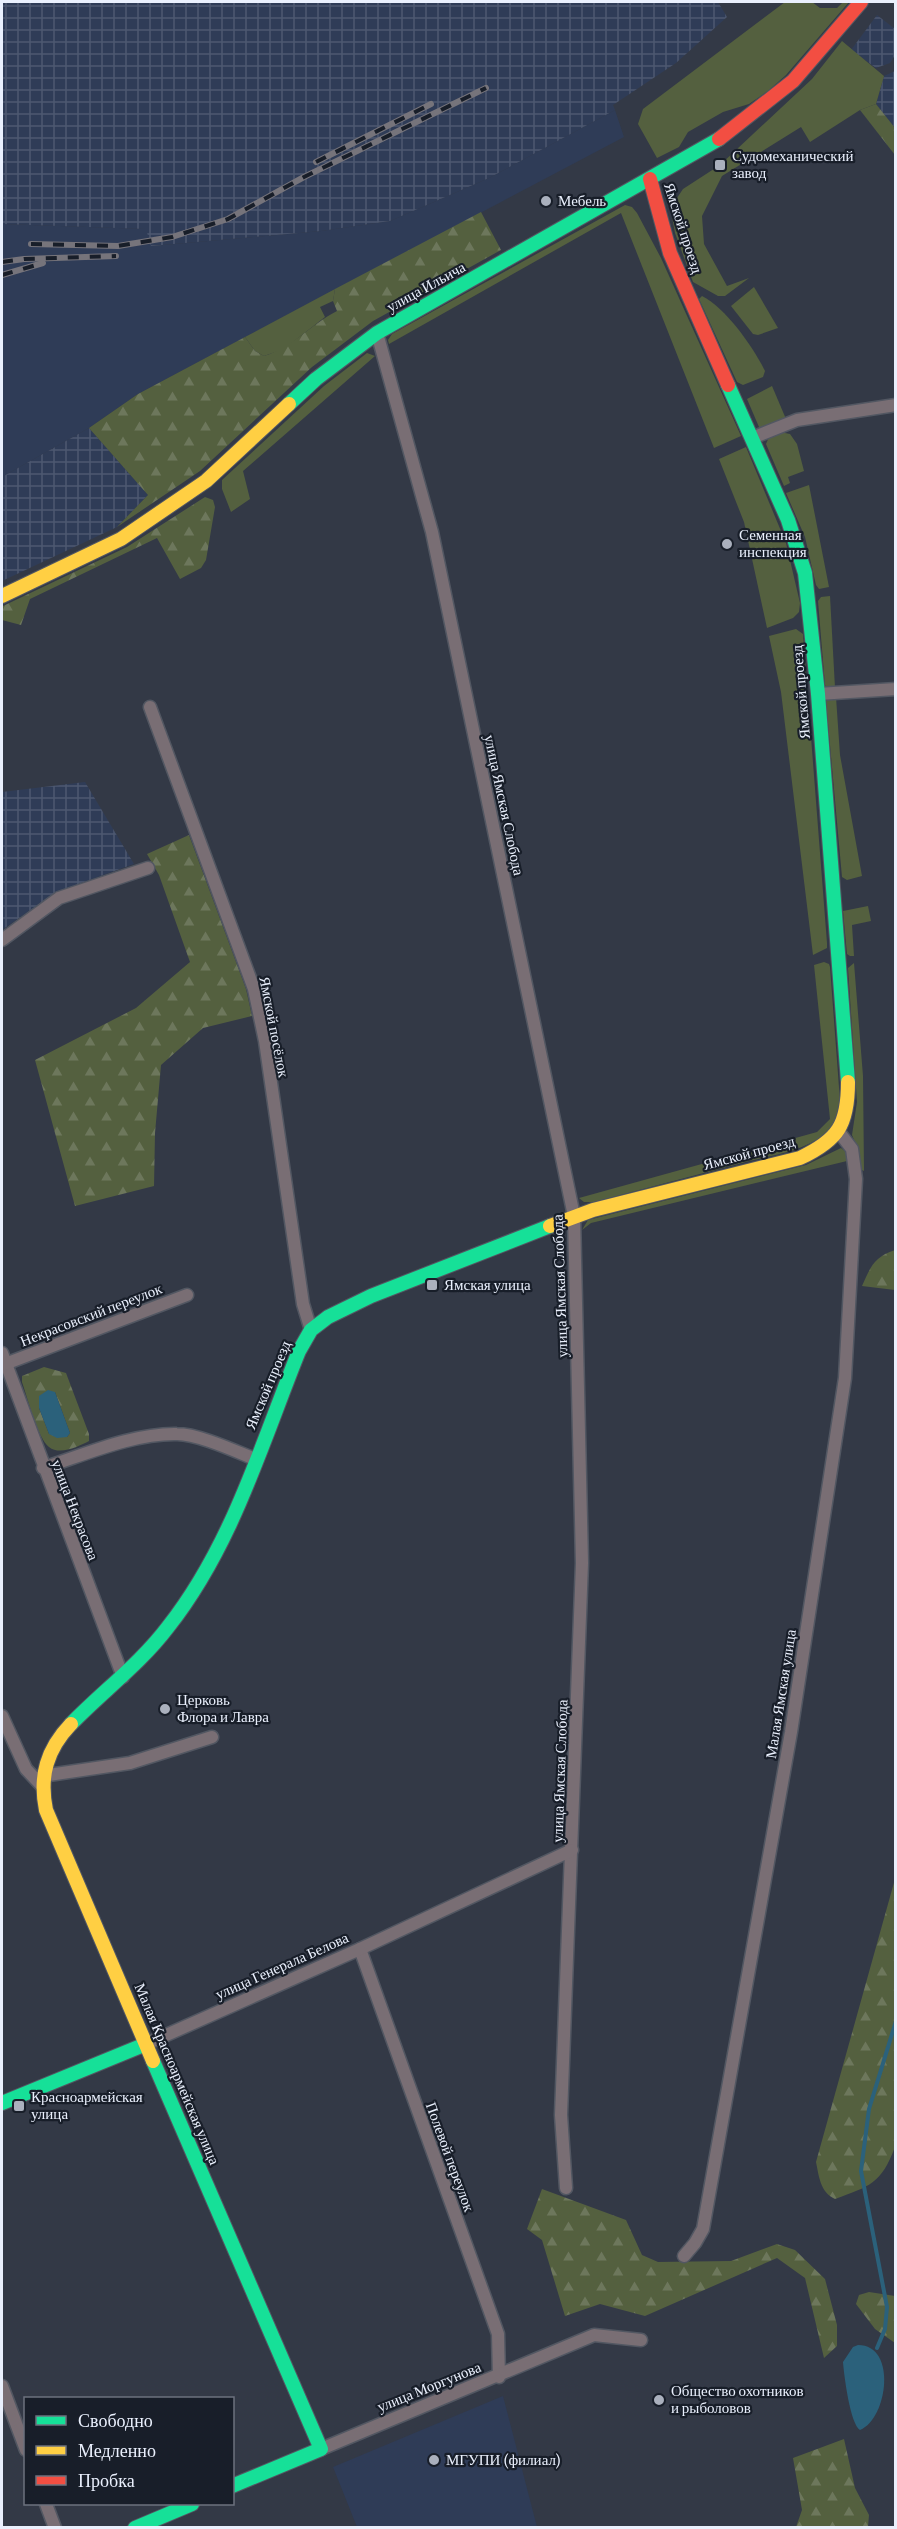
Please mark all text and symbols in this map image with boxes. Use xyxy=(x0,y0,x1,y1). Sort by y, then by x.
place label: Судомеханический завод xyxy=(732,148,854,181)
marker: Судомеханический завод xyxy=(713,158,727,172)
street label: Ямской проезд xyxy=(661,181,705,276)
place label: Мебель xyxy=(558,193,606,209)
marker: Мебель xyxy=(539,194,553,208)
street label: улица Ильича xyxy=(384,259,468,315)
place label: Семенная инспекция xyxy=(739,527,807,560)
marker: Семенная инспекция xyxy=(720,537,734,551)
street label: Ямской проезд xyxy=(789,644,813,740)
street label: улица Ямская Слобода xyxy=(481,733,527,877)
street label: Ямской посёлок xyxy=(256,975,292,1080)
street label: Ямской проезд xyxy=(701,1133,797,1173)
street label: улица Ямская Слобода xyxy=(549,1214,570,1358)
place label: Ямская улица xyxy=(444,1277,531,1293)
marker: Ямская улица xyxy=(425,1278,439,1292)
street label: Некрасовский переулок xyxy=(18,1280,165,1349)
street label: Ямской проезд xyxy=(242,1338,294,1432)
street label: улица Некрасова xyxy=(48,1457,102,1563)
street label: Малая Ямская улица xyxy=(763,1628,799,1760)
place label: Церковь Флора и Лавра xyxy=(177,1692,269,1725)
street label: улица Ямская Слобода xyxy=(550,1699,571,1843)
marker: Церковь Флора и Лавра xyxy=(158,1702,172,1716)
street label: улица Генерала Белова xyxy=(213,1929,351,2003)
street label: Малая Красноармейская улица xyxy=(131,1981,223,2167)
place label: Красноармейская улица xyxy=(31,2089,143,2122)
marker: Красноармейская улица xyxy=(12,2099,26,2113)
street label: Полевой переулок xyxy=(423,2100,477,2215)
street label: улица Моргунова xyxy=(375,2359,484,2415)
place label: Общество охотников и рыболовов xyxy=(671,2383,804,2416)
marker: Общество охотников и рыболовов xyxy=(652,2393,666,2407)
legend xyxy=(24,2397,234,2505)
text: Свободно xyxy=(78,2411,153,2431)
text: Медленно xyxy=(78,2441,156,2461)
place label: МГУПИ (филиал) xyxy=(446,2452,561,2469)
marker: МГУПИ (филиал) xyxy=(427,2453,441,2467)
text: Пробка xyxy=(78,2471,135,2491)

